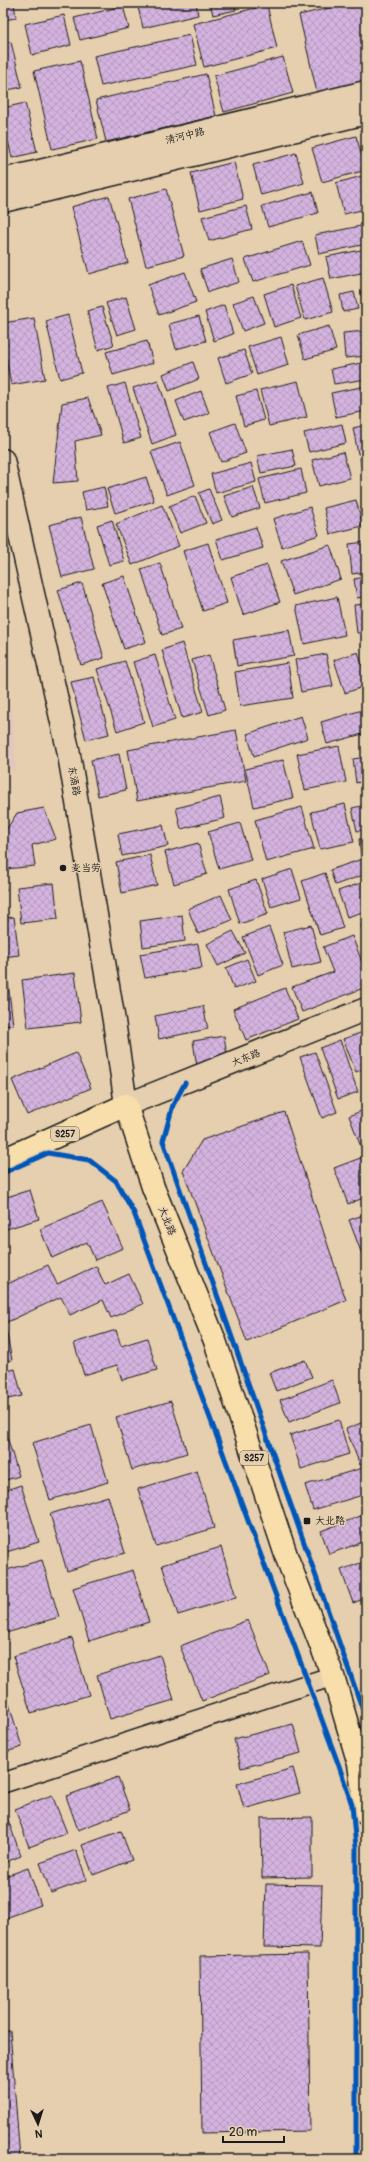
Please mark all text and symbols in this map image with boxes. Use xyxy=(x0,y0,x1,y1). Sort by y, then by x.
street label: 清河中路 xyxy=(164,125,206,147)
street label: 东涌路 xyxy=(65,765,83,797)
place label: 麦当劳 xyxy=(71,862,101,874)
marker: 麦当劳 xyxy=(58,863,68,873)
street label: 大东路 xyxy=(230,1047,262,1069)
road number: S257 xyxy=(51,1127,79,1141)
street label: 大北路 xyxy=(156,1205,178,1237)
road number: S257 xyxy=(240,1451,268,1465)
place label: 大北路 xyxy=(315,1515,345,1527)
marker: 大北路 xyxy=(302,1516,312,1526)
north arrow xyxy=(18,2104,58,2144)
scale bar xyxy=(223,2118,284,2144)
text: 20 m xyxy=(229,2125,258,2140)
text: N xyxy=(34,2127,43,2140)

